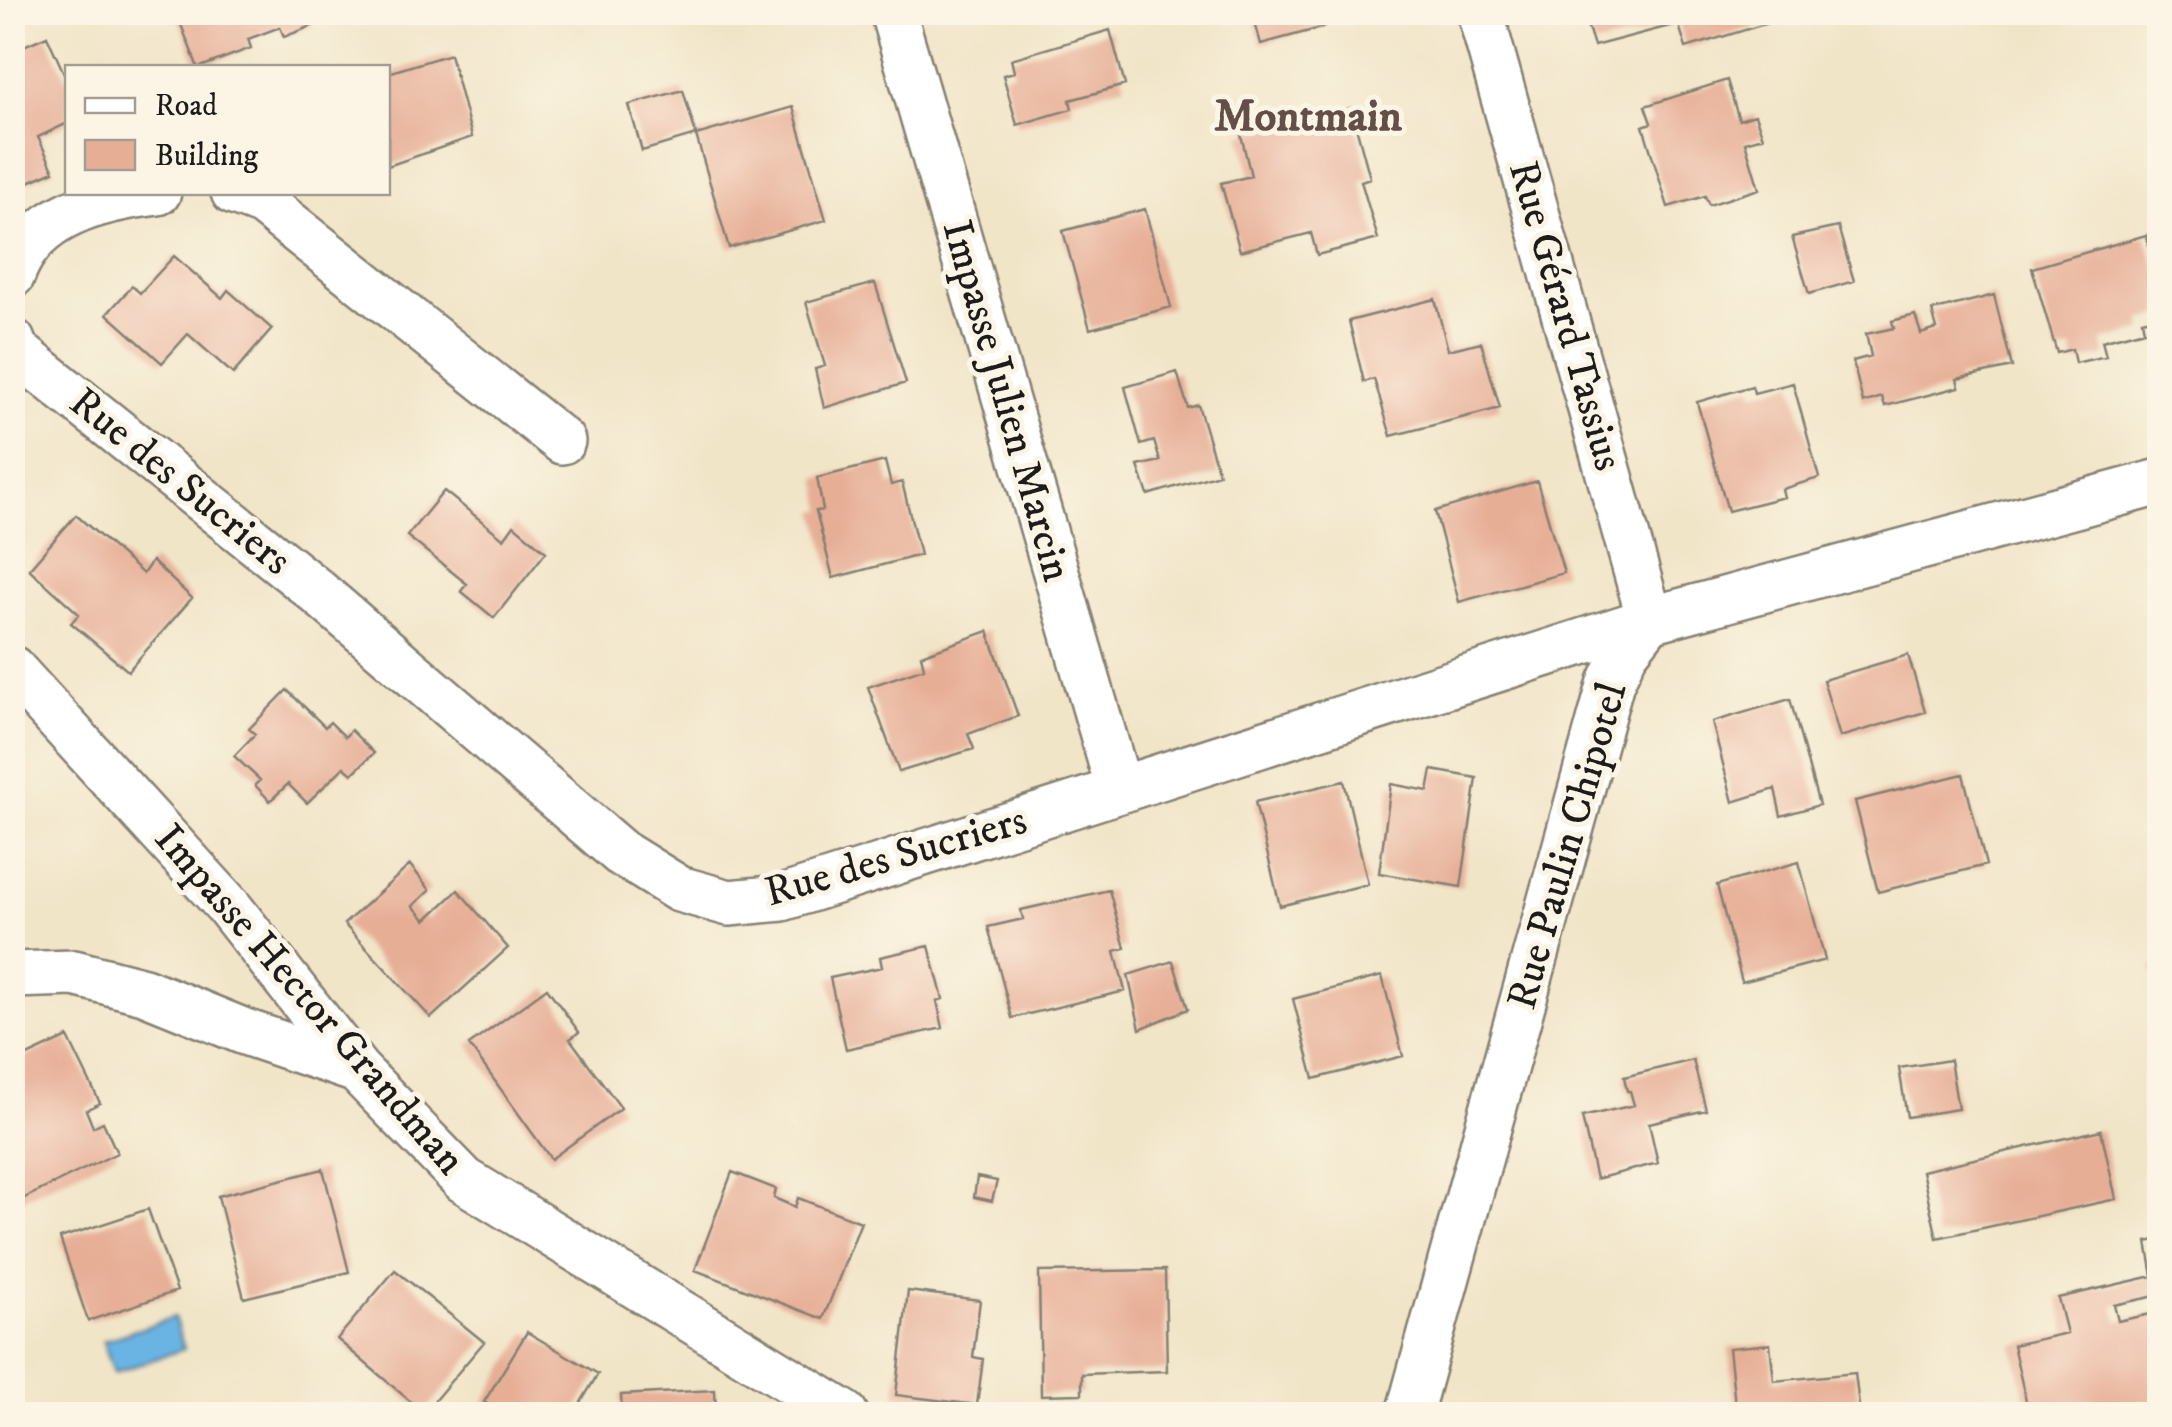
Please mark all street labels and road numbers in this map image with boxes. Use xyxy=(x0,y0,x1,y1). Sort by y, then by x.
street label: Rue Gérard Tassius xyxy=(1496,155,1634,477)
street label: Impasse Julien Marcin xyxy=(930,215,1082,587)
street label: Rue des Sucriers xyxy=(59,377,301,587)
street label: Rue Paulin Chipotel xyxy=(1497,676,1640,1015)
street label: Rue des Sucriers xyxy=(759,795,1033,919)
street label: Impasse Hector Grandman xyxy=(143,814,476,1186)

